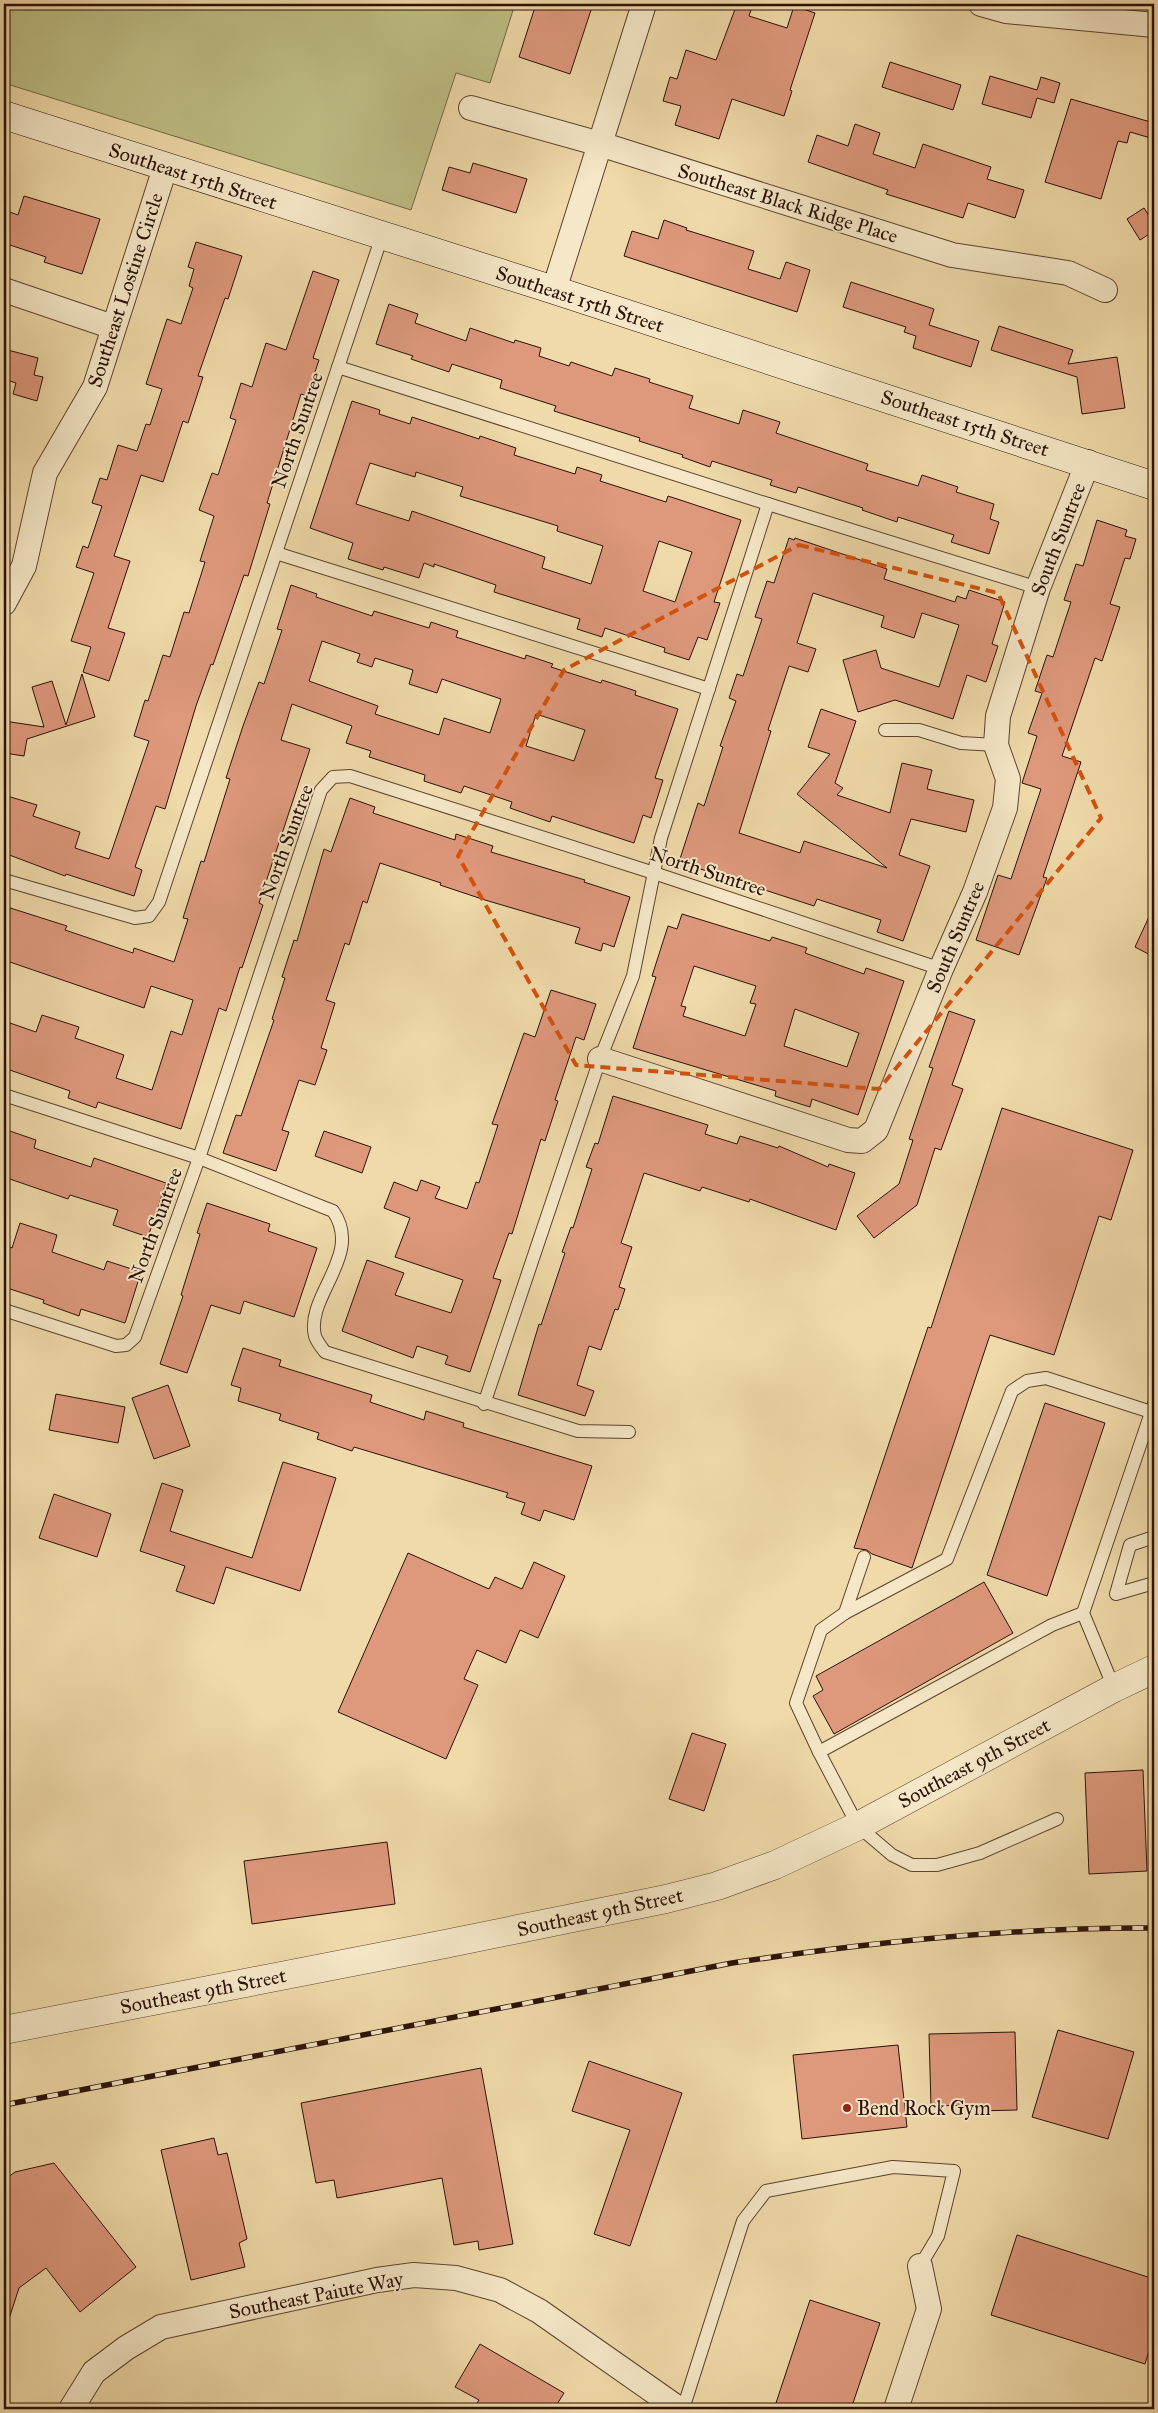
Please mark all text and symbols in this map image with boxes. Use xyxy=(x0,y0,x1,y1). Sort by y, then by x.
street label: Southeast 15th Street xyxy=(106,138,280,214)
street label: Southeast Black Ridge Place xyxy=(675,158,901,249)
street label: Southeast Lostine Circle xyxy=(82,190,168,390)
street label: Southeast 15th Street xyxy=(493,261,667,337)
street label: North Suntree xyxy=(266,369,328,491)
street label: Southeast 15th Street xyxy=(878,385,1052,461)
street label: South Suntree xyxy=(1025,479,1091,599)
street label: North Suntree xyxy=(254,781,318,903)
street label: North Suntree xyxy=(647,841,769,901)
street label: South Suntree xyxy=(921,878,989,996)
street label: North Suntree xyxy=(123,1164,187,1286)
street label: Southeast 9th Street xyxy=(894,1713,1054,1813)
street label: Southeast 9th Street xyxy=(515,1883,685,1941)
street label: Southeast 9th Street xyxy=(118,1963,288,2019)
place label: Bend Rock Gym xyxy=(857,2096,991,2120)
marker: Bend Rock Gym xyxy=(841,2102,853,2114)
street label: Southeast Paiute Way xyxy=(227,2266,406,2324)

